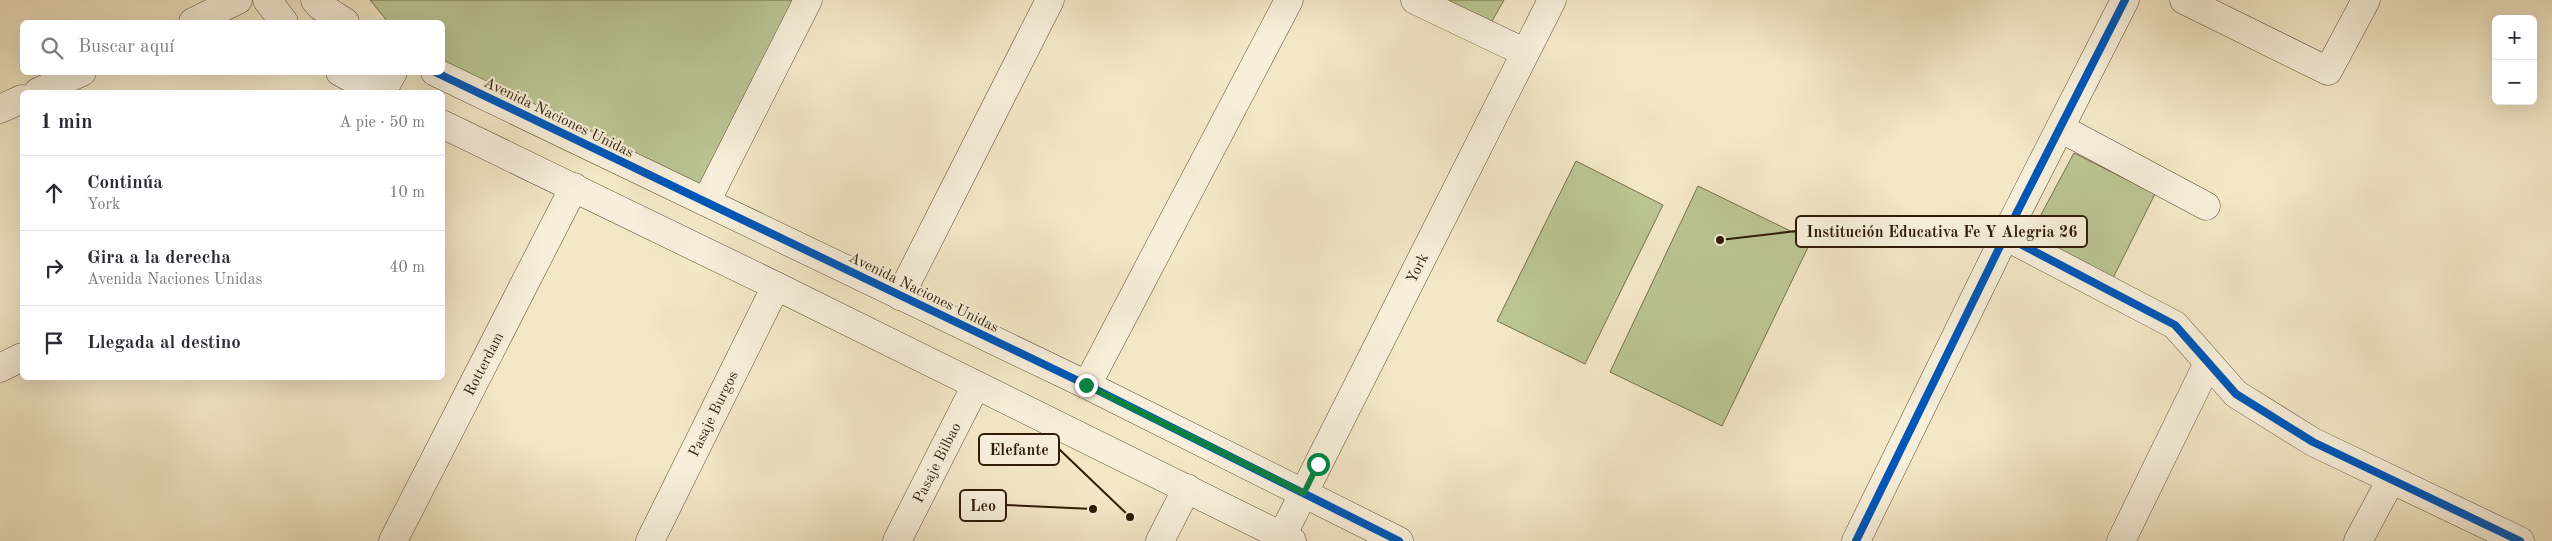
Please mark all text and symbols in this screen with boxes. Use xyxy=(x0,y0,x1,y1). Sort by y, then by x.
map controls xyxy=(2492,15,2537,105)
button: + xyxy=(2492,15,2537,60)
search box xyxy=(20,20,445,75)
icon: search xyxy=(38,34,66,62)
text: Buscar aquí xyxy=(78,38,174,57)
button: − xyxy=(2492,60,2537,105)
street label: Avenida Naciones Unidas xyxy=(481,76,636,161)
text: 1 min xyxy=(40,112,93,133)
text: A pie · 50 m xyxy=(339,115,425,131)
text: Continúa xyxy=(87,174,163,193)
icon: ahead xyxy=(40,179,68,207)
text: 10 m xyxy=(389,185,425,201)
text: York xyxy=(87,197,120,213)
callout: Institución Educativa Fe Y Alegria 26 xyxy=(1796,216,2087,247)
text: Institución Educativa Fe Y Alegria 26 xyxy=(1806,225,2078,241)
text: Gira a la derecha xyxy=(87,249,231,268)
street label: Avenida Naciones Unidas xyxy=(846,251,1001,336)
street label: York xyxy=(1405,251,1432,286)
icon: right xyxy=(40,254,68,282)
text: 40 m xyxy=(389,260,425,276)
text: Avenida Naciones Unidas xyxy=(87,272,263,288)
icon: arrive xyxy=(40,329,68,357)
street label: Rotterdam xyxy=(463,330,507,399)
text: Llegada al destino xyxy=(87,334,241,353)
street label: Pasaje Burgos xyxy=(687,369,742,460)
route end xyxy=(1075,374,1098,397)
street label: Pasaje Bilbao xyxy=(912,421,965,506)
callout: Elefante xyxy=(979,434,1059,465)
text: Elefante xyxy=(989,443,1049,459)
route start xyxy=(1307,453,1330,476)
callout: Leo xyxy=(960,490,1006,521)
text: Leo xyxy=(970,499,996,515)

